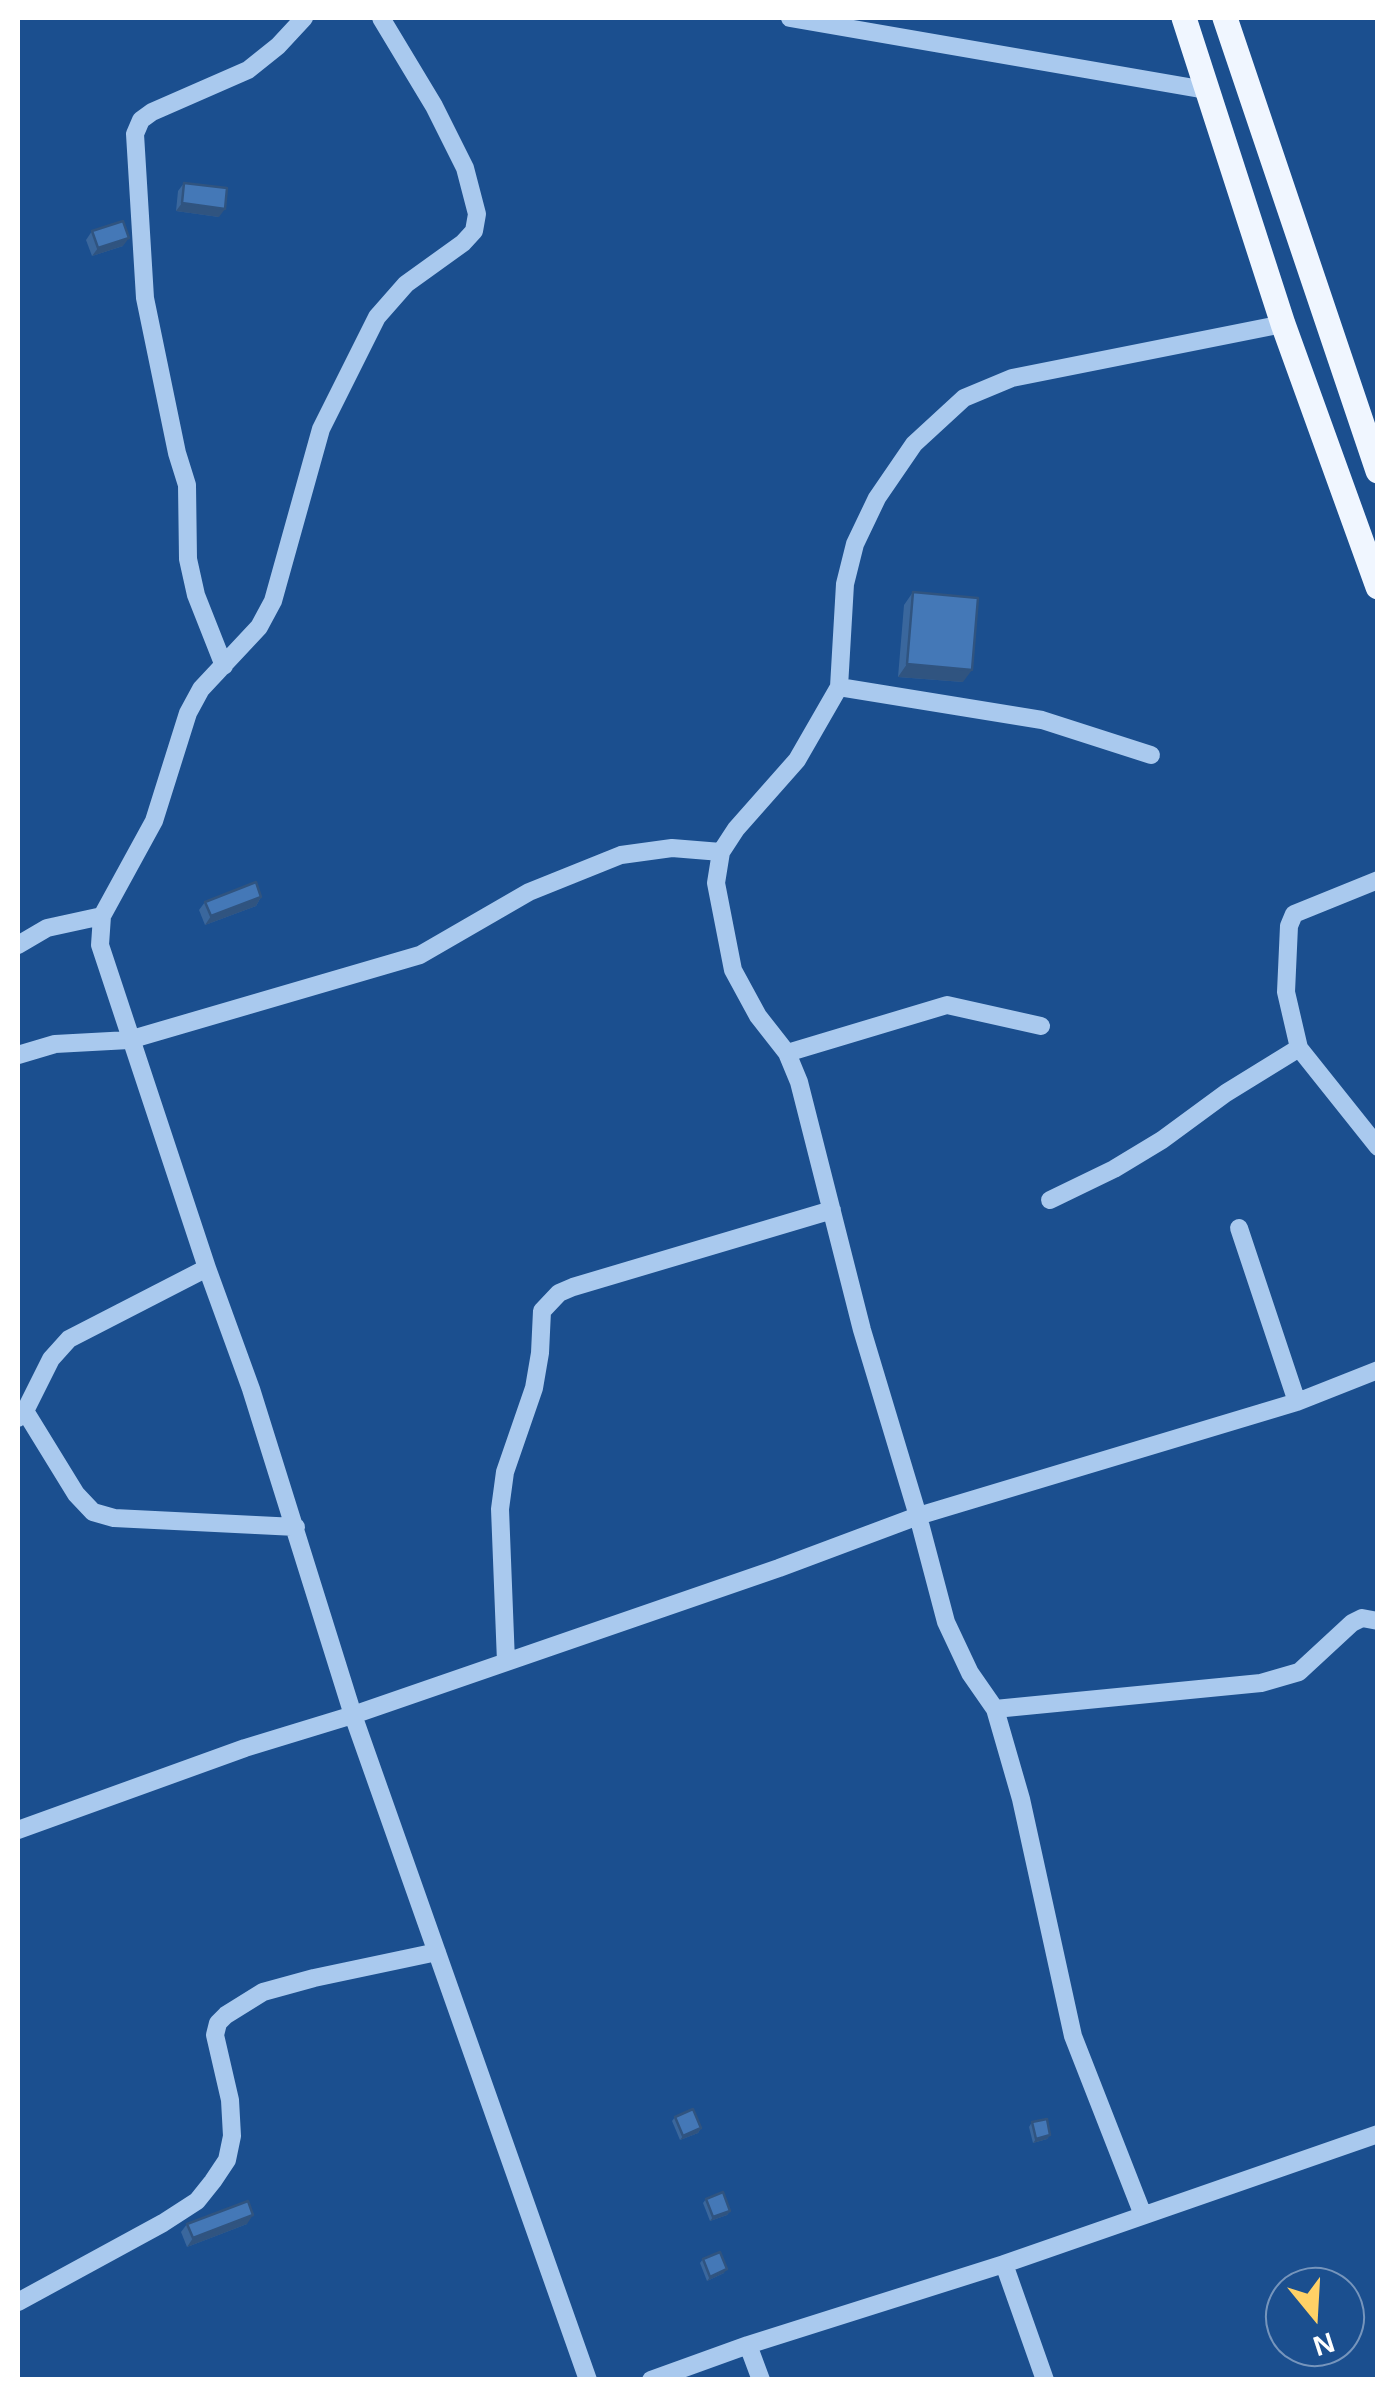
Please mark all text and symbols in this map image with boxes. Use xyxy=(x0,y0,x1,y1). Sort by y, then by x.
north arrow xyxy=(1265,2267,1365,2367)
text: N xyxy=(1309,2326,1338,2362)

